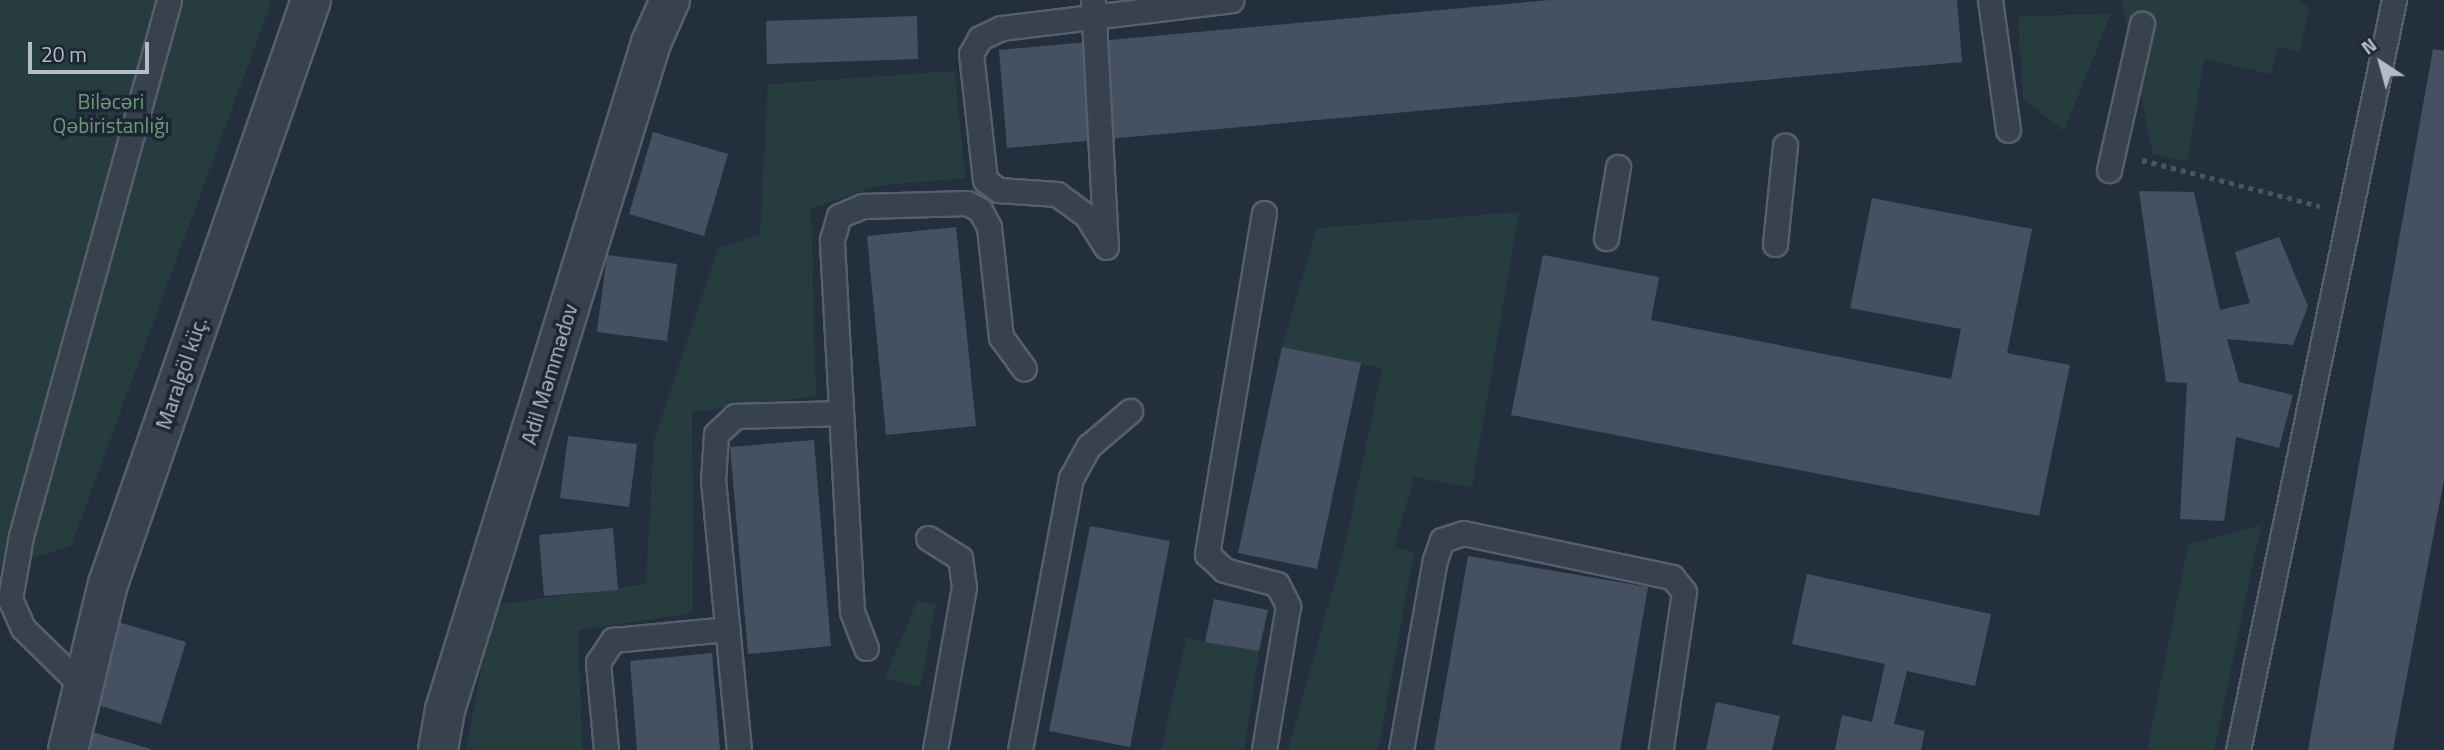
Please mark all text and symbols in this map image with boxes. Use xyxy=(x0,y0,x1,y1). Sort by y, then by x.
scale bar xyxy=(32,28,152,72)
north arrow xyxy=(2346,28,2416,98)
text: N xyxy=(2355,30,2382,61)
text: 20 m xyxy=(41,38,87,70)
park label: Biləcəri Qəbiristanlığı xyxy=(53,88,169,138)
street label: Adil Məmmədov xyxy=(516,301,582,447)
street label: Maralgöl küç. xyxy=(150,314,212,432)

